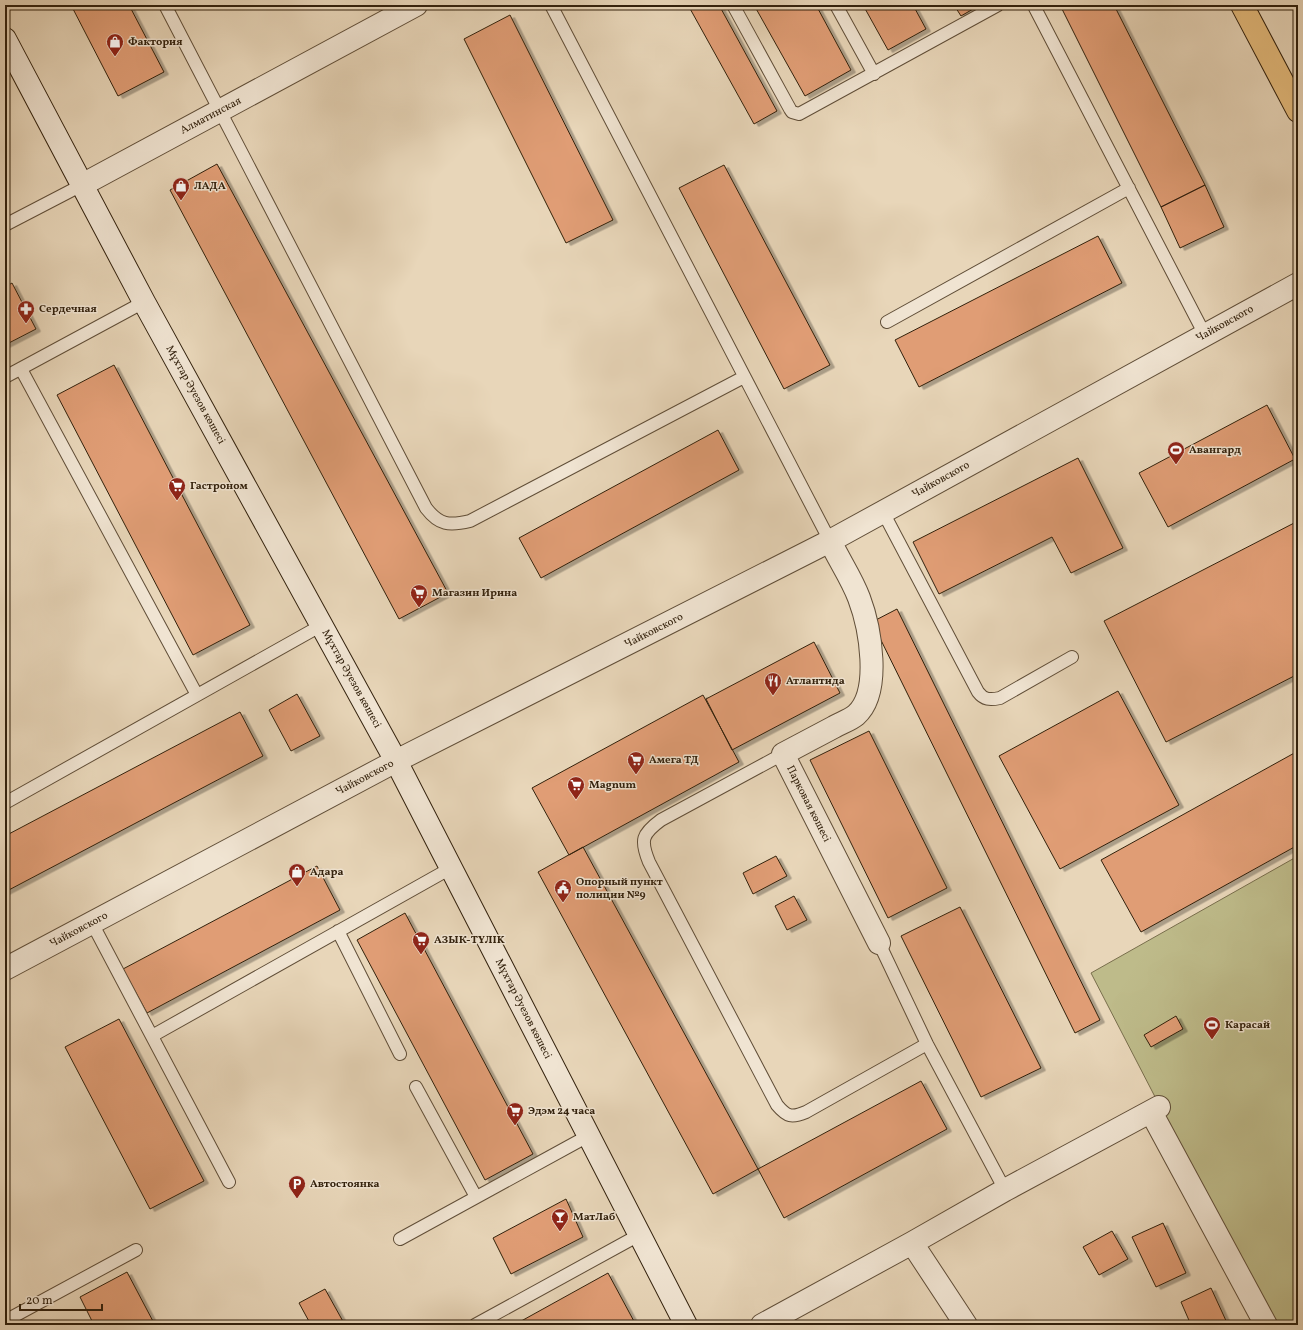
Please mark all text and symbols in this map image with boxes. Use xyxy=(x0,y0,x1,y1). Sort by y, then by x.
shop icon: Фактория xyxy=(105,32,125,57)
place label: Фактория xyxy=(128,35,182,50)
street label: Алматинская xyxy=(178,93,244,138)
shop icon: ЛАДА xyxy=(171,176,191,201)
place label: ЛАДА xyxy=(194,179,226,194)
pharmacy icon: Сердечная xyxy=(16,299,36,324)
place label: Сердечная xyxy=(39,302,97,317)
street label: Чайковского xyxy=(1193,302,1257,346)
street label: Мұхтар Әуезов көшесі xyxy=(162,343,228,447)
sports icon: Авангард xyxy=(1166,440,1186,465)
place label: Авангард xyxy=(1189,443,1241,458)
street label: Чайковского xyxy=(909,458,973,502)
supermarket icon: Гастроном xyxy=(167,476,187,501)
place label: Гастроном xyxy=(190,479,248,494)
supermarket icon: Магазин Ирина xyxy=(409,583,429,608)
place label: Магазин Ирина xyxy=(432,586,517,601)
street label: Чайковского xyxy=(622,610,686,652)
street label: Мұхтар Әуезов көшесі xyxy=(318,627,384,731)
restaurant icon: Атлантида xyxy=(763,671,783,696)
place label: Атлантида xyxy=(786,674,845,689)
supermarket icon: Амега ТД xyxy=(626,750,646,775)
place label: Амега ТД xyxy=(649,753,699,768)
street label: Чайковского xyxy=(333,756,397,800)
street label: Парковая көшесі xyxy=(782,763,834,845)
supermarket icon: Magnum xyxy=(566,775,586,800)
place label: Magnum xyxy=(589,778,636,793)
shop icon: Адара xyxy=(287,862,307,887)
place label: Адара xyxy=(310,865,343,880)
place label: Опорный пункт полиции №9 xyxy=(576,875,663,903)
public building icon: Опорный пункт полиции №9 xyxy=(553,878,573,903)
street label: Чайковского xyxy=(47,908,111,952)
supermarket icon: АЗЫК-TYЛIK xyxy=(411,930,431,955)
place label: АЗЫК-TYЛIK xyxy=(434,933,505,948)
street label: Мұхтар Әуезов көшесі xyxy=(491,956,555,1062)
sports icon: Карасай xyxy=(1202,1015,1222,1040)
place label: Карасай xyxy=(1225,1018,1270,1033)
supermarket icon: Эдэм 24 часа xyxy=(505,1101,525,1126)
place label: Эдэм 24 часа xyxy=(528,1104,595,1119)
parking icon: Автостоянка xyxy=(287,1174,307,1199)
place label: Автостоянка xyxy=(310,1177,380,1192)
bar icon: МатЛаб xyxy=(550,1207,570,1232)
place label: МатЛаб xyxy=(573,1210,615,1225)
scale bar xyxy=(20,1286,102,1312)
text: 20 m xyxy=(26,1293,53,1309)

